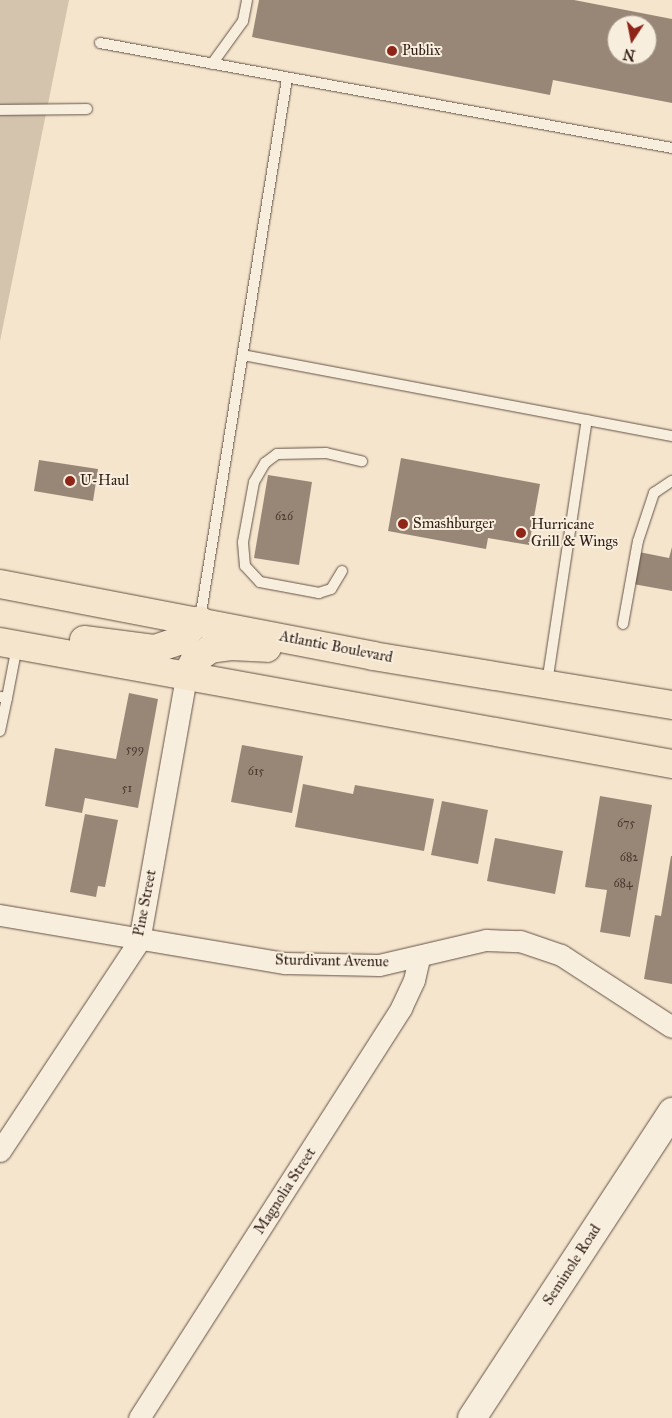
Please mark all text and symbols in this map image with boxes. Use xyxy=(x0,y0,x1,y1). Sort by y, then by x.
north arrow xyxy=(607,15,657,65)
place label: Publix xyxy=(402,42,441,60)
marker: Publix xyxy=(386,45,398,57)
text: N xyxy=(622,45,637,64)
place label: U-Haul xyxy=(80,472,129,490)
marker: U-Haul xyxy=(64,475,76,487)
house number: 626 xyxy=(275,510,293,524)
place label: Smashburger xyxy=(413,515,494,533)
place label: Hurricane Grill & Wings xyxy=(531,515,618,550)
marker: Smashburger xyxy=(397,518,409,530)
marker: Hurricane Grill & Wings xyxy=(515,527,527,539)
street label: Atlantic Boulevard xyxy=(278,627,394,667)
house number: 599 xyxy=(126,743,144,757)
house number: 615 xyxy=(248,765,264,779)
house number: 51 xyxy=(122,782,132,796)
house number: 675 xyxy=(617,817,635,831)
house number: 682 xyxy=(620,851,638,865)
street label: Pine Street xyxy=(130,868,160,938)
house number: 684 xyxy=(613,877,633,891)
street label: Sturdivant Avenue xyxy=(275,951,389,971)
street label: Magnolia Street xyxy=(250,1144,320,1238)
street label: Seminole Road xyxy=(539,1221,605,1309)

